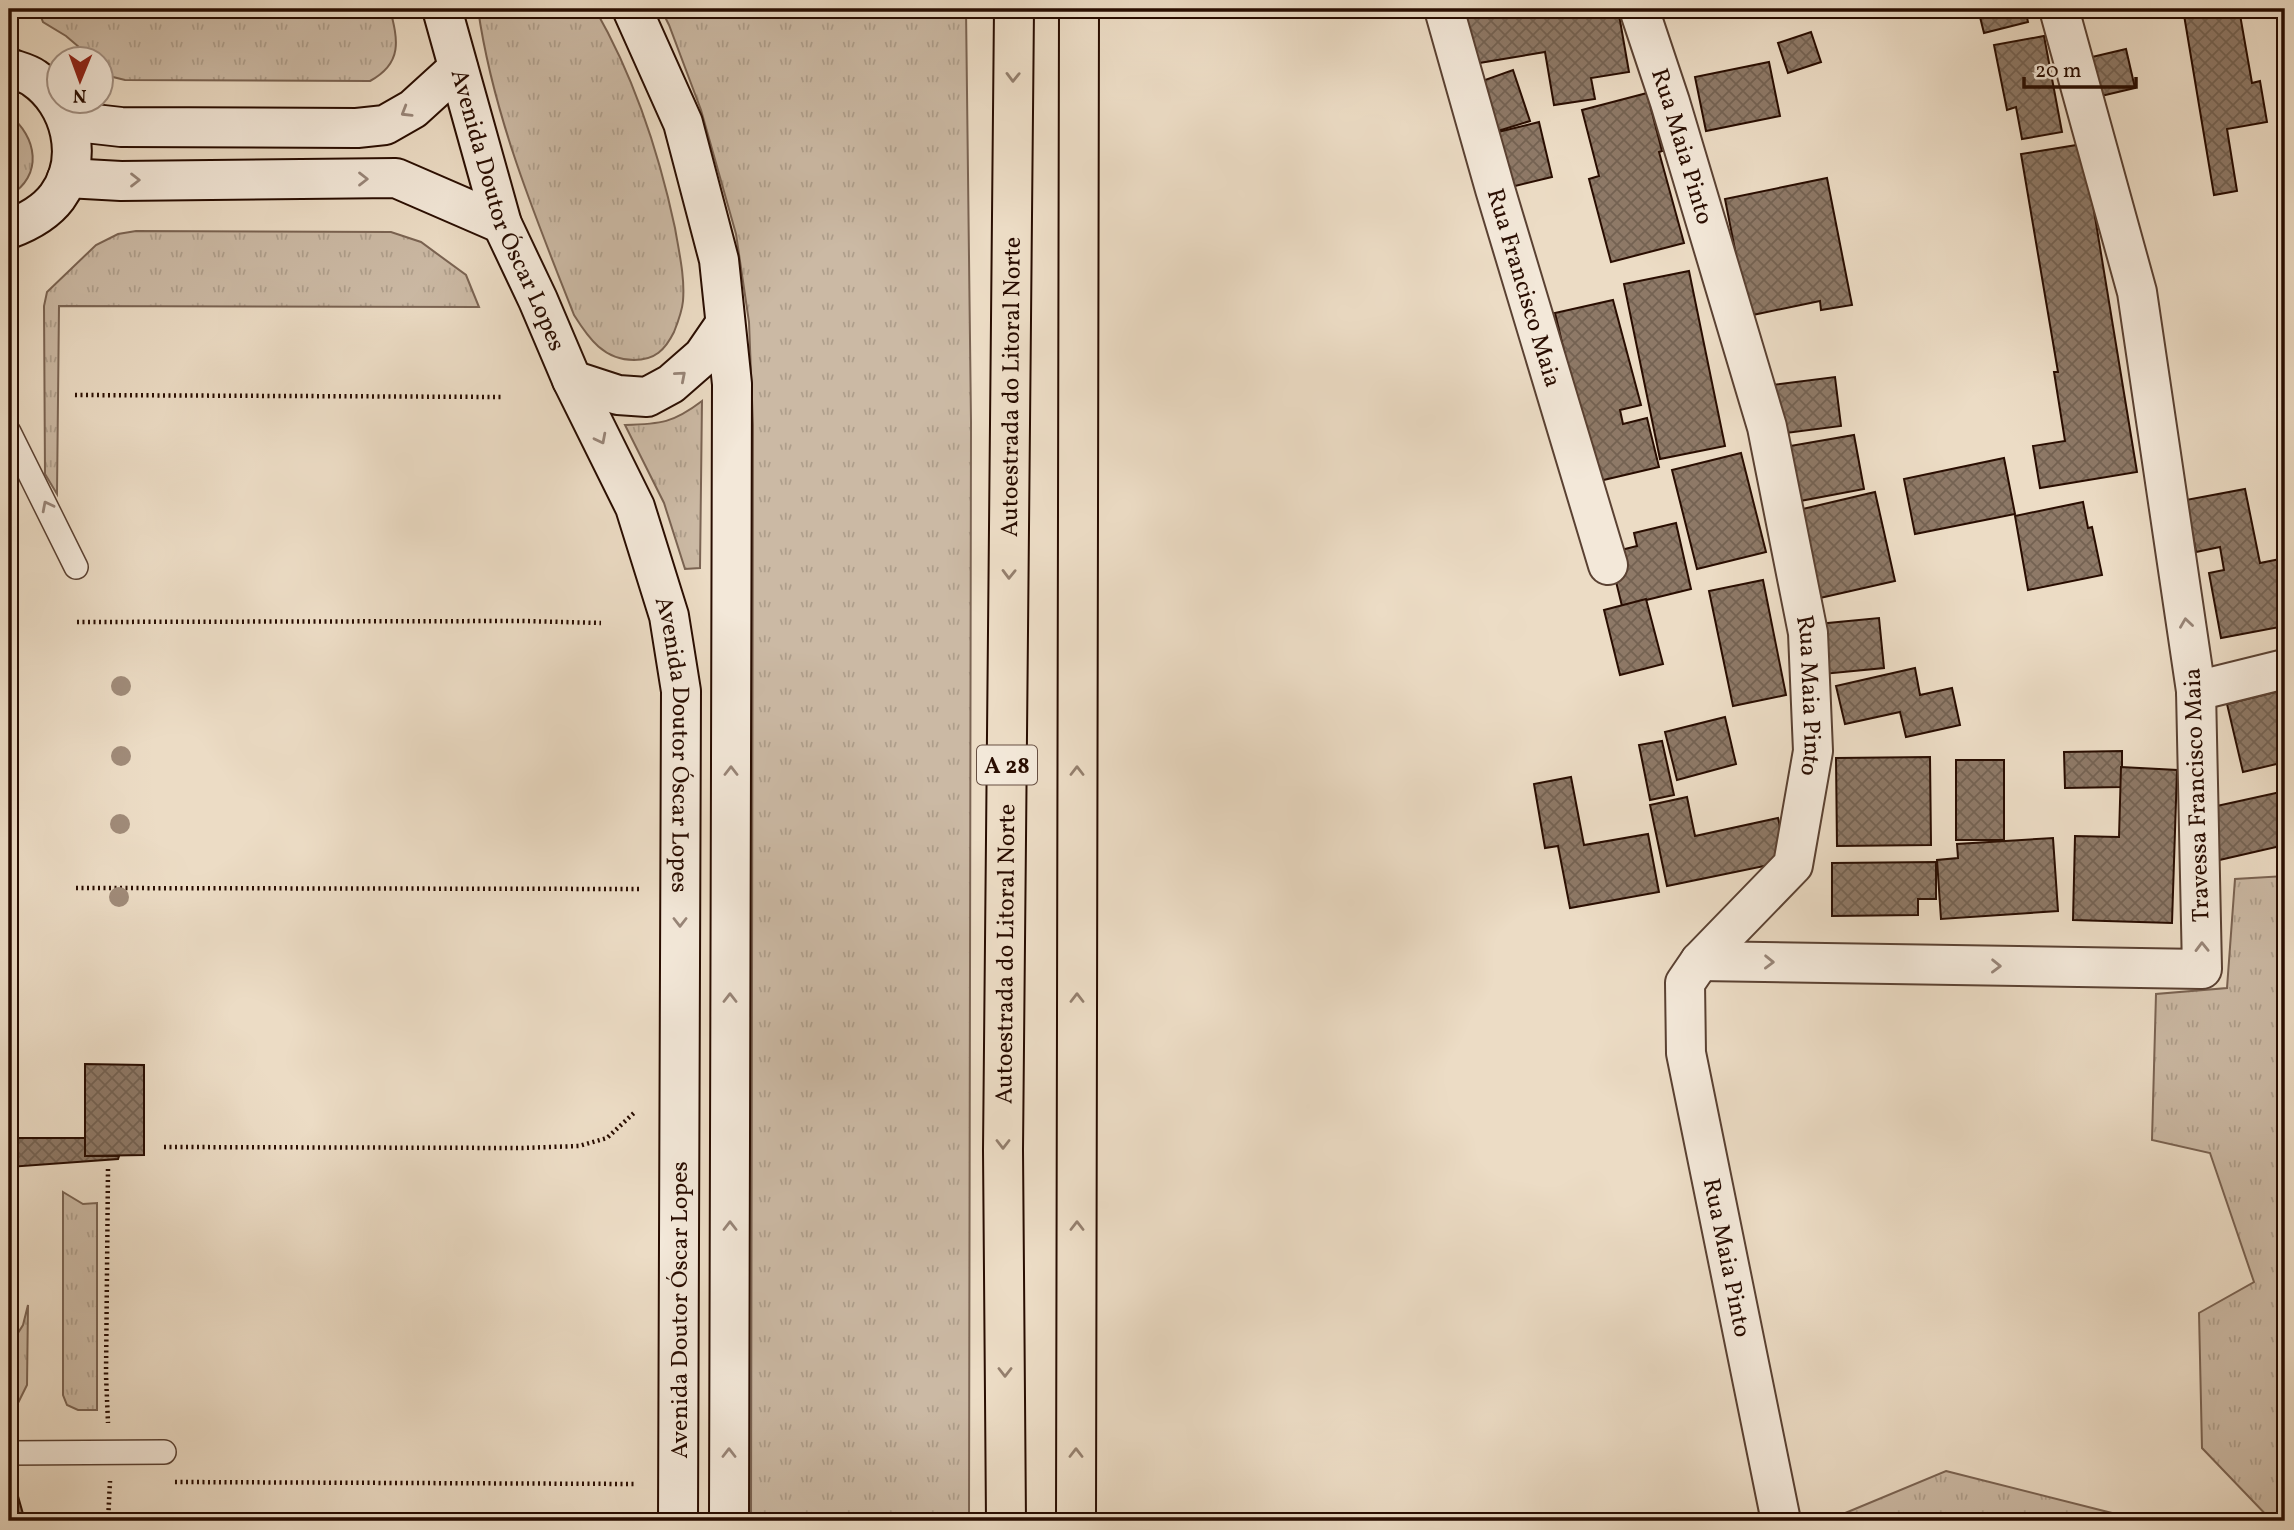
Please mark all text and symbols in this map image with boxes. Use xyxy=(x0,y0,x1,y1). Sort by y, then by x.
north arrow xyxy=(46,46,116,116)
scale bar xyxy=(2024,46,2136,90)
text: 20 m xyxy=(2035,57,2081,86)
street label: Rua Maia Pinto xyxy=(1641,64,1721,229)
street label: Avenida Doutor Óscar Lopes xyxy=(441,66,573,357)
one-way arrow xyxy=(1005,72,1021,83)
text: N xyxy=(72,82,87,108)
one-way arrow xyxy=(401,104,414,117)
one-way arrow xyxy=(358,171,369,187)
one-way arrow xyxy=(130,173,141,188)
street label: Rua Francisco Maia xyxy=(1477,185,1569,392)
street label: Autoestrada do Litoral Norte xyxy=(994,237,1031,537)
one-way arrow xyxy=(672,371,685,384)
one-way arrow xyxy=(593,432,607,444)
one-way arrow xyxy=(41,501,55,513)
one-way arrow xyxy=(1001,569,1016,580)
street label: Avenida Doutor Óscar Lopes xyxy=(645,592,696,893)
street label: Rua Maia Pinto xyxy=(1786,612,1828,779)
one-way arrow xyxy=(2178,617,2193,628)
street label: Travessa Francisco Maia xyxy=(2177,667,2219,923)
road number: A 28 xyxy=(977,746,1037,785)
one-way arrow xyxy=(723,765,739,775)
one-way arrow xyxy=(1069,765,1085,775)
street label: Autoestrada do Litoral Norte xyxy=(988,804,1025,1104)
one-way arrow xyxy=(672,917,688,927)
one-way arrow xyxy=(2194,942,2209,953)
one-way arrow xyxy=(1763,955,1774,970)
one-way arrow xyxy=(1991,958,2002,974)
one-way arrow xyxy=(722,992,738,1003)
one-way arrow xyxy=(1069,992,1085,1003)
one-way arrow xyxy=(995,1140,1011,1150)
street label: Avenida Doutor Óscar Lopes xyxy=(664,1161,698,1459)
street label: Rua Maia Pinto xyxy=(1693,1175,1758,1340)
one-way arrow xyxy=(722,1220,738,1230)
one-way arrow xyxy=(1069,1220,1084,1231)
one-way arrow xyxy=(997,1367,1013,1378)
one-way arrow xyxy=(721,1447,737,1458)
one-way arrow xyxy=(1068,1447,1084,1458)

